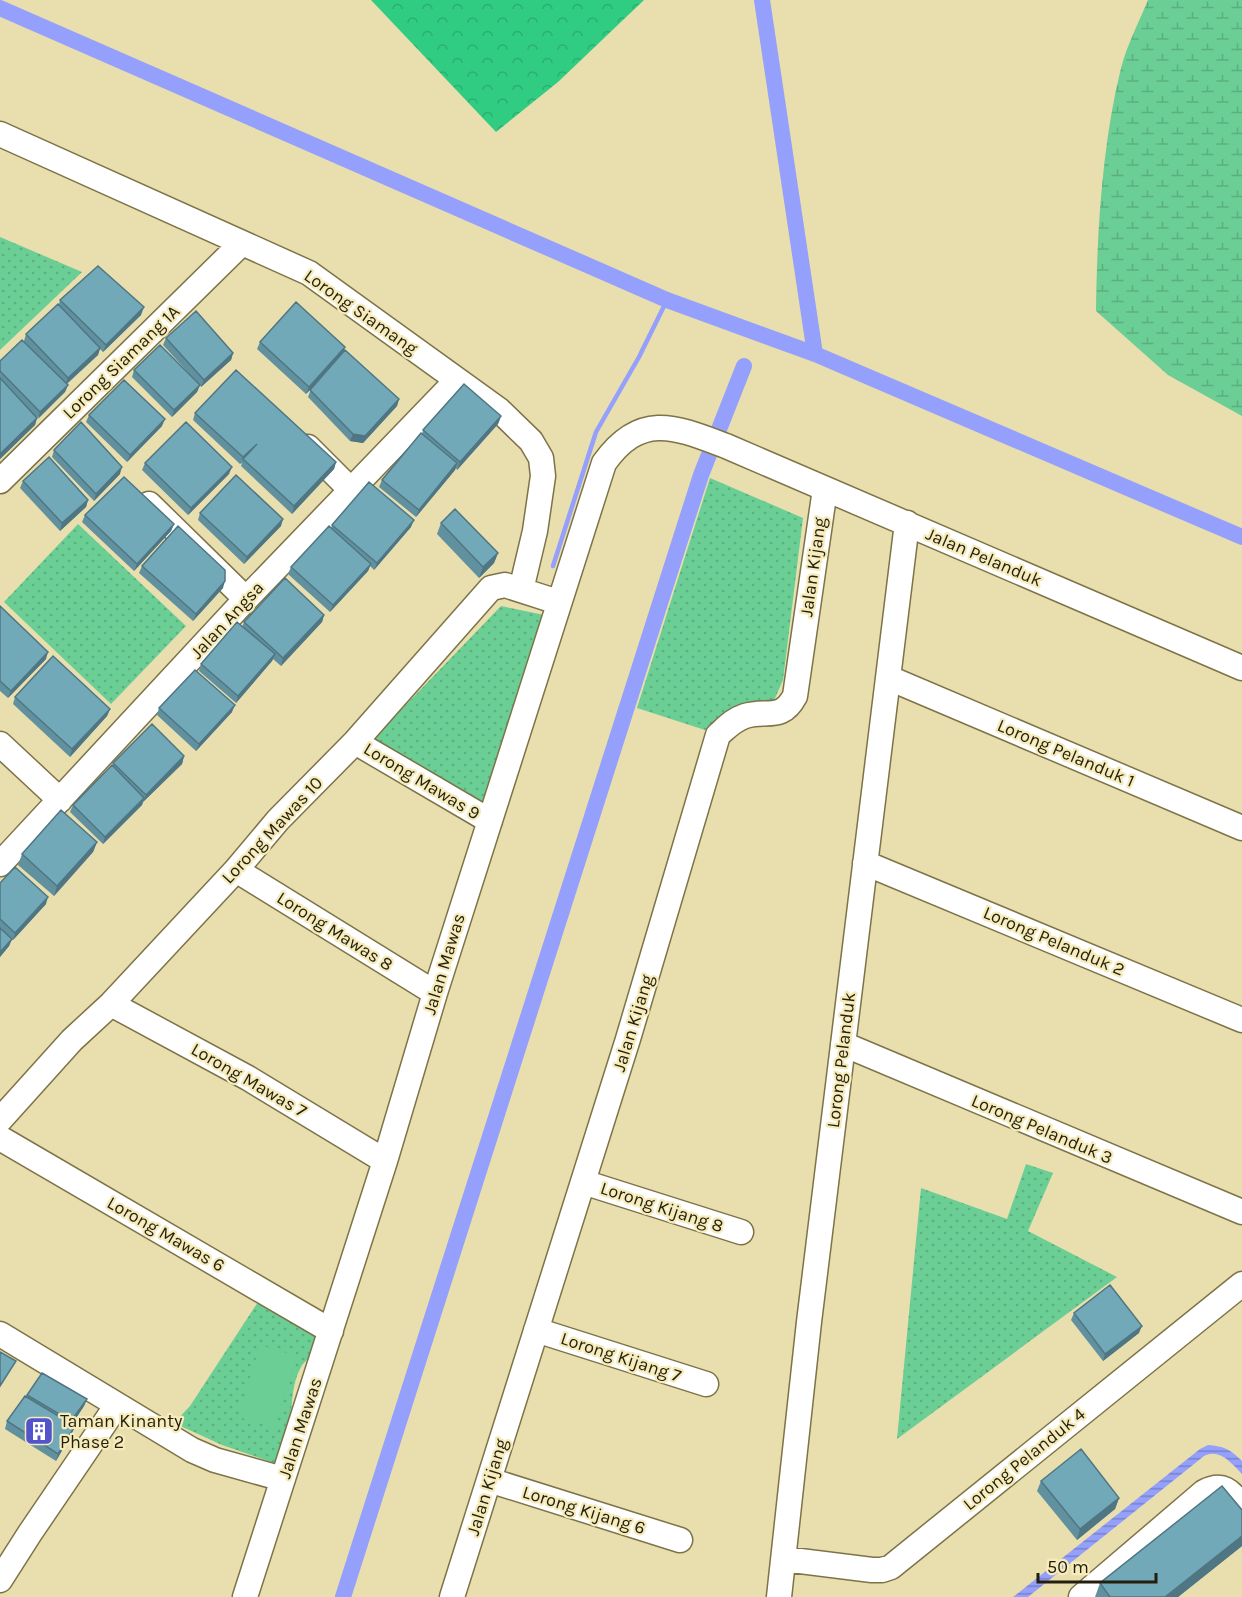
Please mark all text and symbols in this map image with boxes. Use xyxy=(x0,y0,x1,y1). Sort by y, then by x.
street label: Lorong Siamang xyxy=(300,265,422,359)
street label: Lorong Siamang 1A xyxy=(58,300,184,424)
street label: Jalan Kijang xyxy=(795,516,831,618)
street label: Jalan Pelanduk xyxy=(923,523,1045,591)
street label: Jalan Angsa xyxy=(186,577,268,663)
street label: Lorong Pelanduk 1 xyxy=(994,714,1138,792)
street label: Lorong Mawas 9 xyxy=(360,738,484,824)
street label: Lorong Mawas 10 xyxy=(217,772,327,888)
street label: Lorong Mawas 8 xyxy=(273,886,397,976)
street label: Lorong Pelanduk 2 xyxy=(980,901,1128,981)
street label: Jalan Mawas xyxy=(418,911,470,1017)
street label: Jalan Kijang xyxy=(608,972,658,1074)
street label: Lorong Pelanduk xyxy=(822,991,860,1129)
street label: Lorong Mawas 7 xyxy=(187,1038,311,1122)
street label: Lorong Pelanduk 3 xyxy=(968,1089,1116,1169)
street label: Lorong Kijang 8 xyxy=(598,1177,726,1237)
street label: Lorong Mawas 6 xyxy=(103,1191,229,1277)
street label: Lorong Kijang 7 xyxy=(558,1327,685,1387)
street label: Jalan Mawas xyxy=(273,1375,327,1481)
street label: Lorong Pelanduk 4 xyxy=(958,1403,1090,1515)
place label: Taman Kinanty Phase 2 xyxy=(60,1410,183,1453)
building icon: Taman Kinanty Phase 2 xyxy=(23,1415,55,1447)
street label: Jalan Kijang xyxy=(462,1436,512,1538)
street label: Lorong Kijang 6 xyxy=(520,1481,648,1539)
scale bar xyxy=(1038,1546,1156,1584)
text: 50 m xyxy=(1047,1556,1089,1578)

